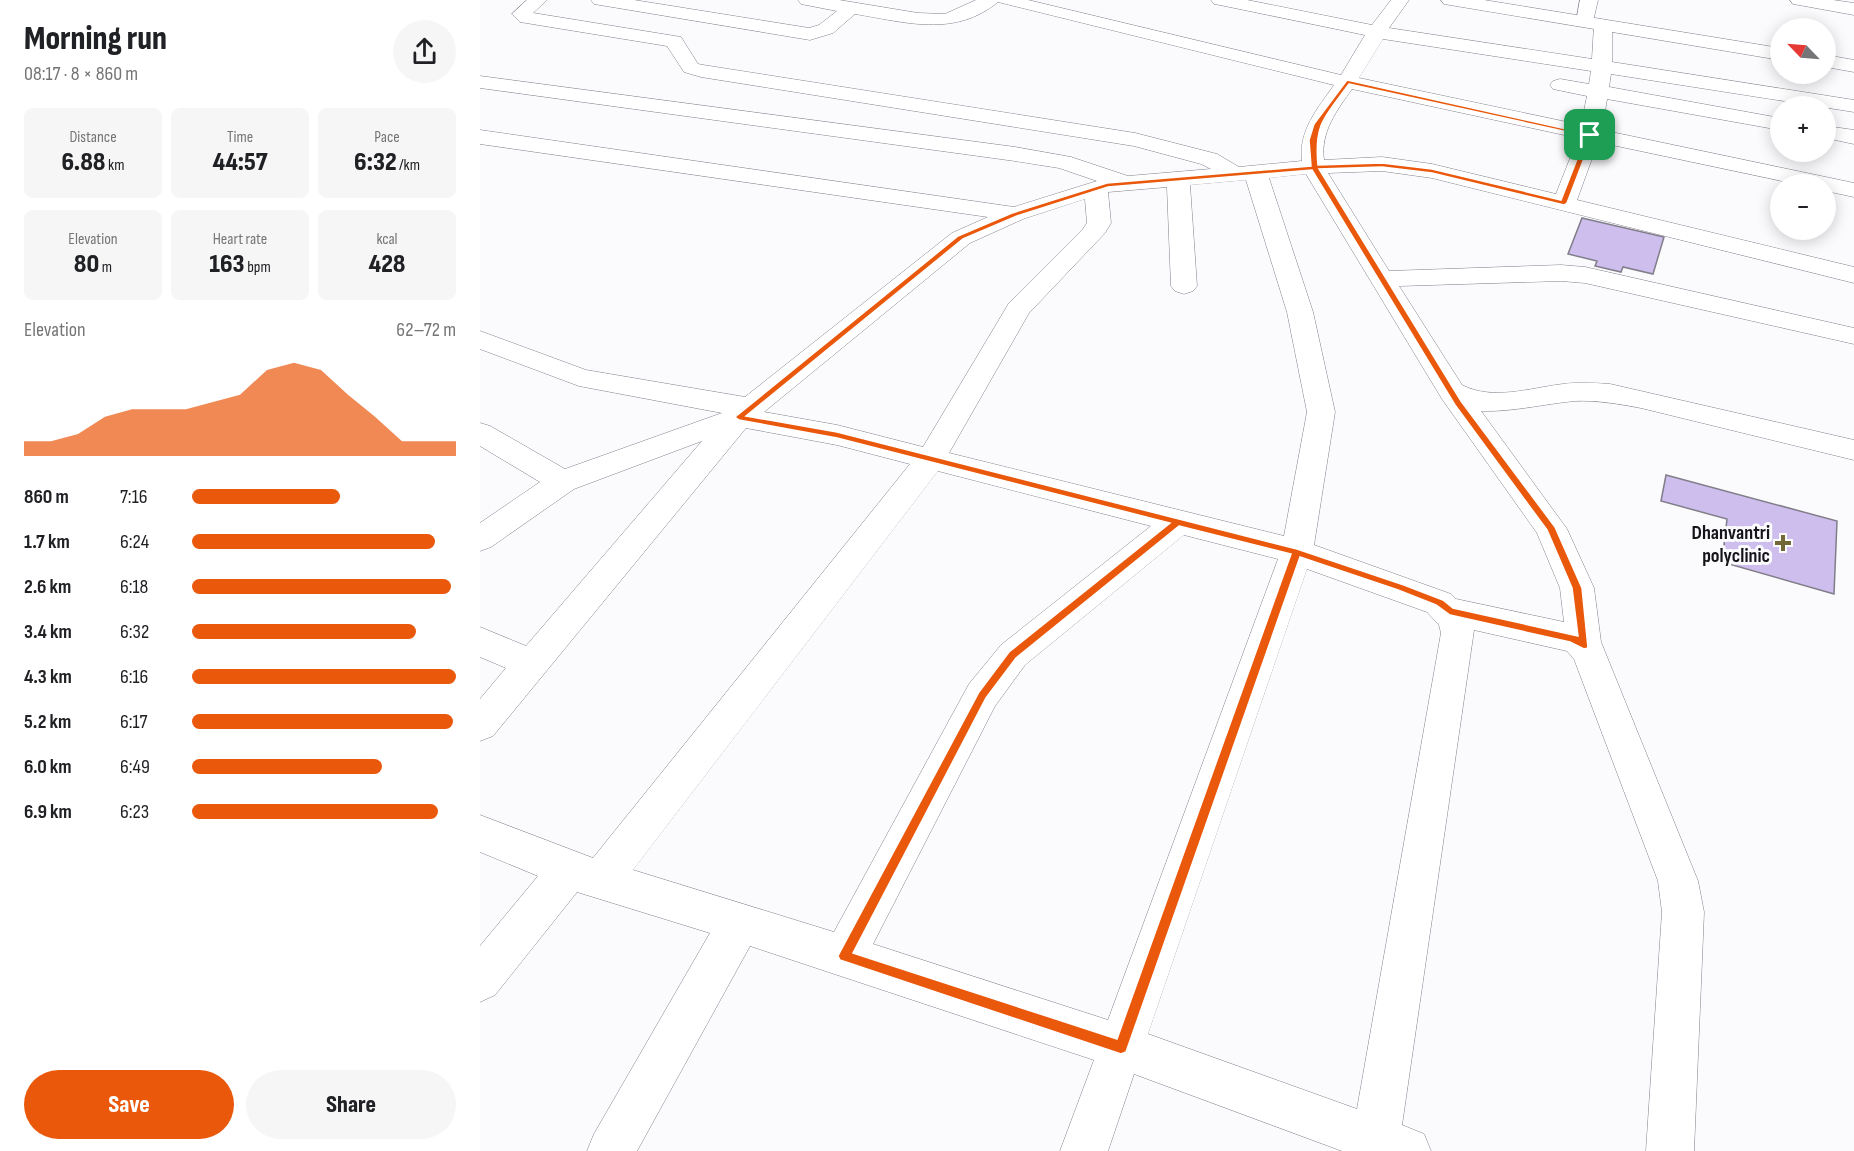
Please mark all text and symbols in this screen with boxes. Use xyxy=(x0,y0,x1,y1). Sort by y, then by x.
north arrow xyxy=(1770,18,1836,84)
map controls xyxy=(1770,18,1836,240)
text: Morning run xyxy=(24,19,167,59)
button: share xyxy=(393,20,456,83)
text: 08:17 · 8 × 860 m xyxy=(24,62,138,86)
button: + xyxy=(1770,96,1836,162)
pin xyxy=(1564,109,1615,160)
icon: arrive xyxy=(1573,118,1606,151)
text: Distance xyxy=(69,128,117,147)
text: Time xyxy=(227,128,253,147)
text: Pace xyxy=(374,128,400,147)
text: 6.88 xyxy=(61,147,106,178)
text: 44:57 xyxy=(212,147,268,178)
text: 6:32 xyxy=(354,147,397,178)
text: km xyxy=(106,156,125,175)
text: /km xyxy=(397,156,420,175)
button: − xyxy=(1770,174,1836,240)
text: Elevation xyxy=(68,230,118,249)
text: Heart rate xyxy=(213,230,267,249)
text: kcal xyxy=(376,230,398,249)
text: 80 xyxy=(74,249,99,280)
text: 163 xyxy=(209,249,245,280)
text: 428 xyxy=(368,249,406,280)
text: m xyxy=(99,258,112,277)
text: bpm xyxy=(245,258,271,277)
text: Elevation xyxy=(24,318,86,342)
text: 62–72 m xyxy=(396,318,456,342)
text: 860 m xyxy=(24,485,69,509)
text: 7:16 xyxy=(120,485,147,509)
place label: Dhanvantri polyclinic xyxy=(1692,521,1770,568)
text: 1.7 km xyxy=(24,530,70,554)
text: 6:24 xyxy=(120,530,149,554)
marker: Dhanvantri polyclinic xyxy=(1774,534,1792,552)
text: 2.6 km xyxy=(24,575,71,599)
text: 6:18 xyxy=(120,575,148,599)
text: 3.4 km xyxy=(24,620,72,644)
text: 6:32 xyxy=(120,620,149,644)
text: 4.3 km xyxy=(24,665,72,689)
text: 6:16 xyxy=(120,665,148,689)
text: 5.2 km xyxy=(24,710,71,734)
text: 6:17 xyxy=(120,710,148,734)
text: 6.0 km xyxy=(24,755,72,779)
text: 6:49 xyxy=(120,755,150,779)
text: 6.9 km xyxy=(24,800,72,824)
text: 6:23 xyxy=(120,800,149,824)
button: Save xyxy=(24,1070,234,1139)
button: Share xyxy=(246,1070,456,1139)

